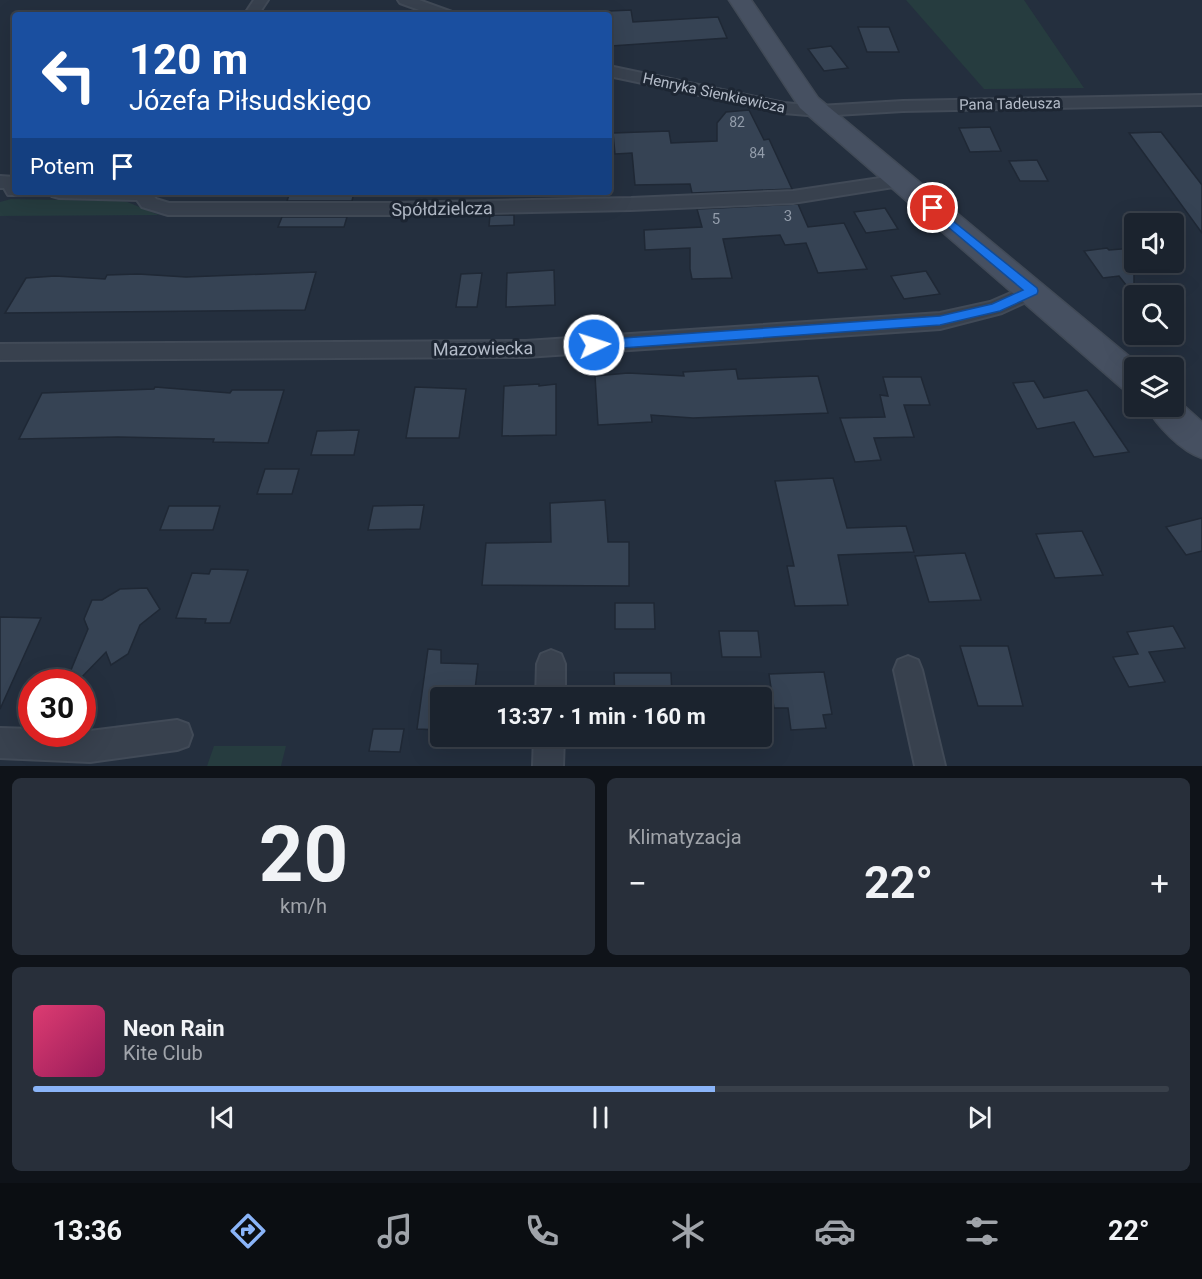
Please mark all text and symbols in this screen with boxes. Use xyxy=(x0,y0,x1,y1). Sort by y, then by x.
text: 120 m xyxy=(129,35,248,84)
icon: left xyxy=(30,36,108,114)
street label: Henryka Sienkiewicza xyxy=(641,69,787,117)
text: Józefa Piłsudskiego xyxy=(129,85,371,117)
street label: Pana Tadeusza xyxy=(959,94,1061,114)
house number: 82 xyxy=(729,114,745,130)
house number: 84 xyxy=(749,145,765,161)
icon: arrive xyxy=(106,150,139,183)
text: Potem xyxy=(30,154,94,179)
pin xyxy=(907,182,958,233)
icon: arrive xyxy=(916,191,949,224)
street label: Spółdzielcza xyxy=(391,197,493,220)
house number: 3 xyxy=(784,207,792,225)
house number: 5 xyxy=(712,210,720,228)
map controls xyxy=(1124,213,1184,417)
button: sound xyxy=(1124,213,1184,273)
button: search xyxy=(1124,285,1184,345)
position arrow xyxy=(562,313,626,377)
street label: Mazowiecka xyxy=(433,337,533,360)
button: layers xyxy=(1124,357,1184,417)
speed limit sign: 30 xyxy=(18,669,96,747)
text: 13:37 · 1 min · 160 m xyxy=(496,704,706,729)
text: 20 xyxy=(259,809,348,900)
text: Klimatyzacja xyxy=(628,825,742,849)
text: 22° xyxy=(864,856,933,909)
text: − xyxy=(628,864,647,903)
text: + xyxy=(1150,864,1169,903)
text: km/h xyxy=(280,894,327,918)
text: Neon Rain xyxy=(123,1016,225,1041)
text: Kite Club xyxy=(123,1041,203,1065)
icon: previous xyxy=(206,1101,239,1134)
icon: pause xyxy=(584,1101,617,1134)
icon: next xyxy=(963,1101,996,1134)
icon: directions xyxy=(227,1210,269,1252)
icon: music xyxy=(374,1210,416,1252)
icon: phone xyxy=(521,1210,563,1252)
icon: climate xyxy=(667,1210,709,1252)
icon: car xyxy=(814,1210,856,1252)
icon: filters xyxy=(961,1210,1003,1252)
text: 13:36 xyxy=(52,1215,122,1247)
text: 22° xyxy=(1108,1215,1150,1247)

